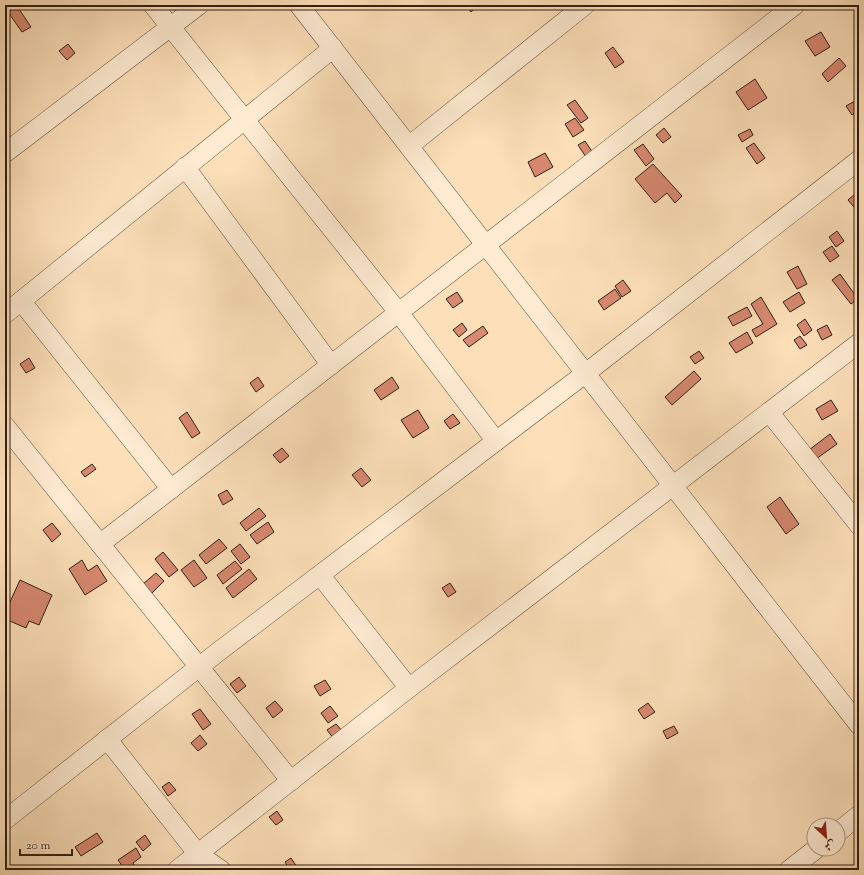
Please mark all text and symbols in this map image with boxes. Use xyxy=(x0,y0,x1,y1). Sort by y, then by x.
north arrow xyxy=(806,817,846,857)
scale bar xyxy=(20,831,72,857)
text: ش xyxy=(821,836,838,855)
text: 20 m xyxy=(26,837,51,855)

